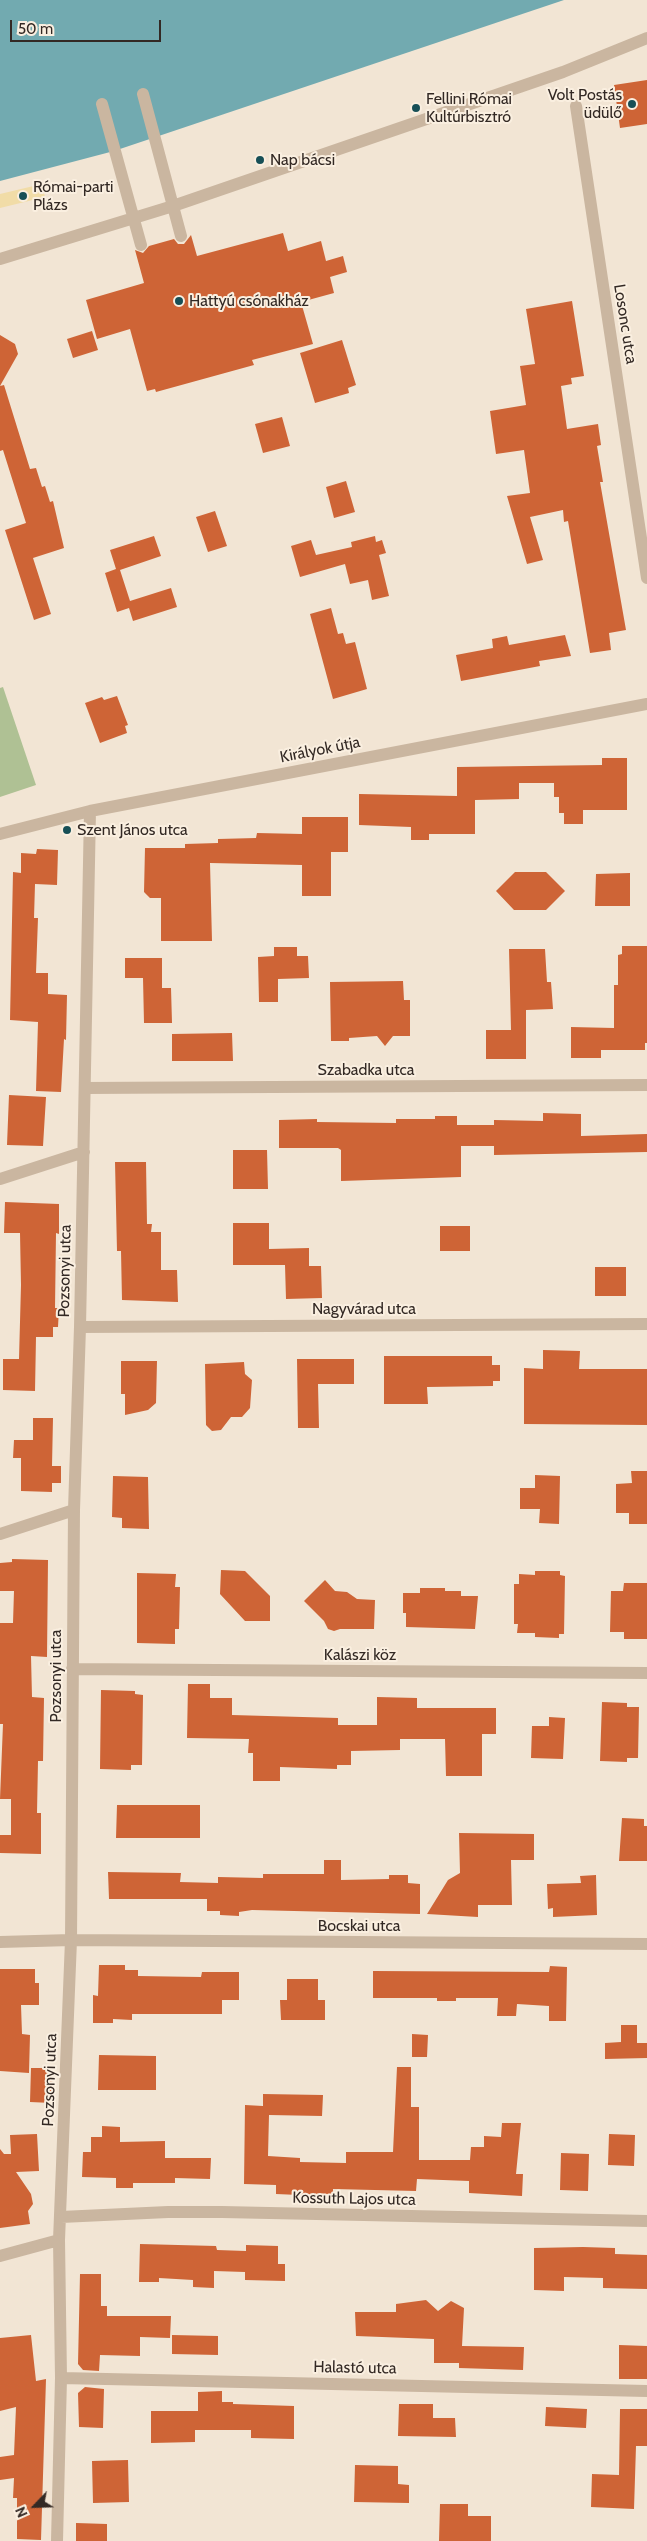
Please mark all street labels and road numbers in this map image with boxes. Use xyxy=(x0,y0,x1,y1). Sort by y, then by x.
street label: Losonc utca xyxy=(609,283,641,365)
street label: Királyok útja xyxy=(278,733,362,767)
street label: Szabadka utca xyxy=(318,1060,414,1080)
street label: Pozsonyi utca xyxy=(55,1224,75,1318)
street label: Nagyvárad utca xyxy=(312,1299,416,1319)
street label: Pozsonyi utca xyxy=(46,1630,66,1722)
street label: Kalászi köz xyxy=(324,1645,396,1665)
street label: Bocskai utca xyxy=(318,1916,400,1936)
street label: Pozsonyi utca xyxy=(39,2033,61,2127)
street label: Kossuth Lajos utca xyxy=(292,2188,416,2210)
street label: Halastó utca xyxy=(313,2358,397,2378)

